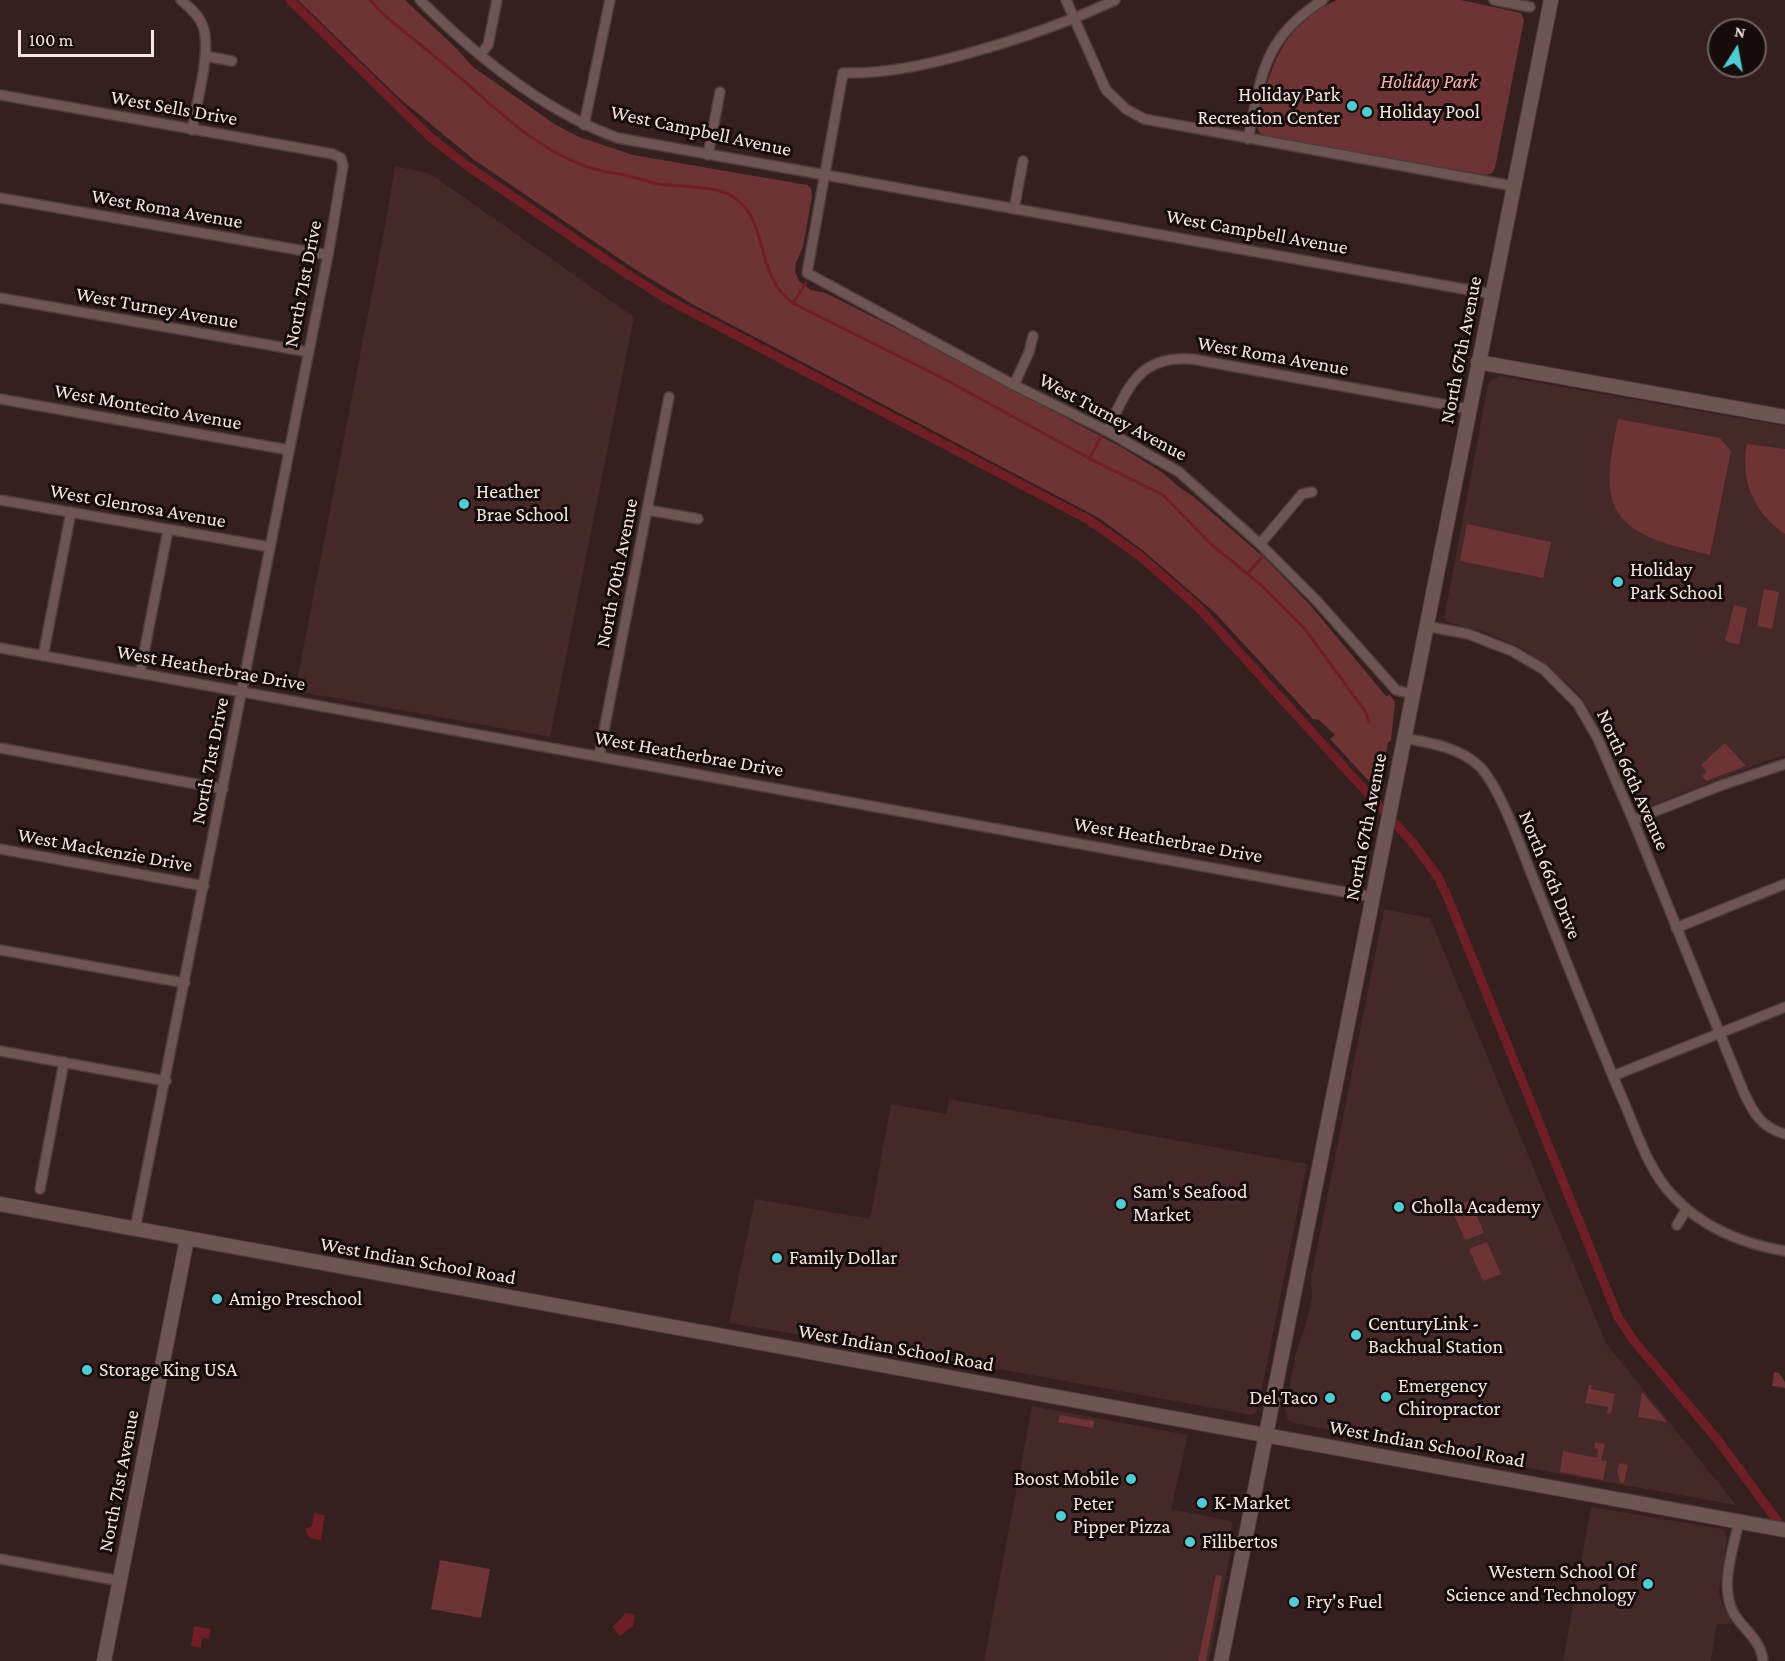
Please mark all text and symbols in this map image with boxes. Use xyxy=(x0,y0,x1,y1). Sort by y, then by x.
scale bar xyxy=(21,18,158,56)
north arrow xyxy=(1707,18,1767,78)
text: N xyxy=(1733,22,1747,41)
text: 100 m xyxy=(29,30,73,50)
park label: Holiday Park xyxy=(1380,70,1478,94)
place label: Holiday Park Recreation Center xyxy=(1197,83,1340,130)
street label: West Sells Drive xyxy=(109,85,239,131)
marker: Holiday Park Recreation Center xyxy=(1345,99,1359,113)
street label: West Campbell Avenue xyxy=(608,100,794,162)
place label: Holiday Pool xyxy=(1379,100,1480,124)
marker: Holiday Pool xyxy=(1360,105,1374,119)
street label: West Roma Avenue xyxy=(89,184,245,234)
street label: West Campbell Avenue xyxy=(1164,204,1350,260)
street label: North 71st Drive xyxy=(279,219,327,349)
street label: North 67th Avenue xyxy=(1435,274,1487,426)
street label: West Turney Avenue xyxy=(74,282,240,334)
street label: West Roma Avenue xyxy=(1195,331,1351,381)
street label: West Turney Avenue xyxy=(1035,368,1191,466)
street label: West Montecito Avenue xyxy=(53,379,243,435)
street label: West Glenrosa Avenue xyxy=(48,479,228,533)
place label: Heather Brae School xyxy=(476,480,569,527)
street label: North 70th Avenue xyxy=(591,496,643,650)
marker: Heather Brae School xyxy=(457,497,471,511)
place label: Holiday Park School xyxy=(1630,558,1723,605)
marker: Holiday Park School xyxy=(1611,575,1625,589)
street label: West Heatherbrae Drive xyxy=(115,640,307,696)
street label: North 71st Drive xyxy=(186,696,234,826)
street label: North 66th Avenue xyxy=(1591,706,1675,854)
street label: West Heatherbrae Drive xyxy=(593,726,785,782)
street label: North 67th Avenue xyxy=(1340,751,1392,903)
street label: North 66th Drive xyxy=(1513,807,1587,943)
street label: West Heatherbrae Drive xyxy=(1072,812,1264,868)
street label: West Mackenzie Drive xyxy=(16,823,194,877)
place label: Sam's Seafood Market xyxy=(1133,1180,1247,1227)
place label: Cholla Academy xyxy=(1411,1195,1540,1219)
marker: Sam's Seafood Market xyxy=(1114,1197,1128,1211)
marker: Cholla Academy xyxy=(1392,1200,1406,1214)
street label: West Indian School Road xyxy=(318,1232,518,1290)
place label: Family Dollar xyxy=(789,1246,897,1270)
marker: Family Dollar xyxy=(770,1251,784,1265)
place label: Amigo Preschool xyxy=(229,1287,362,1311)
marker: Amigo Preschool xyxy=(210,1292,224,1306)
place label: CenturyLink - Backhual Station xyxy=(1368,1312,1503,1359)
street label: West Indian School Road xyxy=(796,1319,996,1377)
marker: CenturyLink - Backhual Station xyxy=(1349,1328,1363,1342)
place label: Storage King USA xyxy=(99,1358,237,1382)
marker: Storage King USA xyxy=(80,1363,94,1377)
place label: Emergency Chiropractor xyxy=(1398,1374,1501,1421)
place label: Del Taco xyxy=(1249,1386,1318,1410)
marker: Emergency Chiropractor xyxy=(1379,1390,1393,1404)
marker: Del Taco xyxy=(1323,1391,1337,1405)
street label: North 71st Avenue xyxy=(93,1408,145,1554)
street label: West Indian School Road xyxy=(1327,1415,1527,1473)
place label: Boost Mobile xyxy=(1014,1467,1119,1491)
marker: Boost Mobile xyxy=(1124,1472,1138,1486)
place label: K-Market xyxy=(1214,1491,1290,1515)
place label: Peter Pipper Pizza xyxy=(1073,1492,1170,1539)
marker: K-Market xyxy=(1195,1496,1209,1510)
marker: Peter Pipper Pizza xyxy=(1054,1509,1068,1523)
place label: Filibertos xyxy=(1202,1530,1278,1554)
marker: Filibertos xyxy=(1183,1535,1197,1549)
place label: Western School Of Science and Technology xyxy=(1446,1560,1636,1607)
marker: Western School Of Science and Technology xyxy=(1641,1577,1655,1591)
place label: Fry's Fuel xyxy=(1306,1590,1382,1614)
marker: Fry's Fuel xyxy=(1287,1595,1301,1609)

